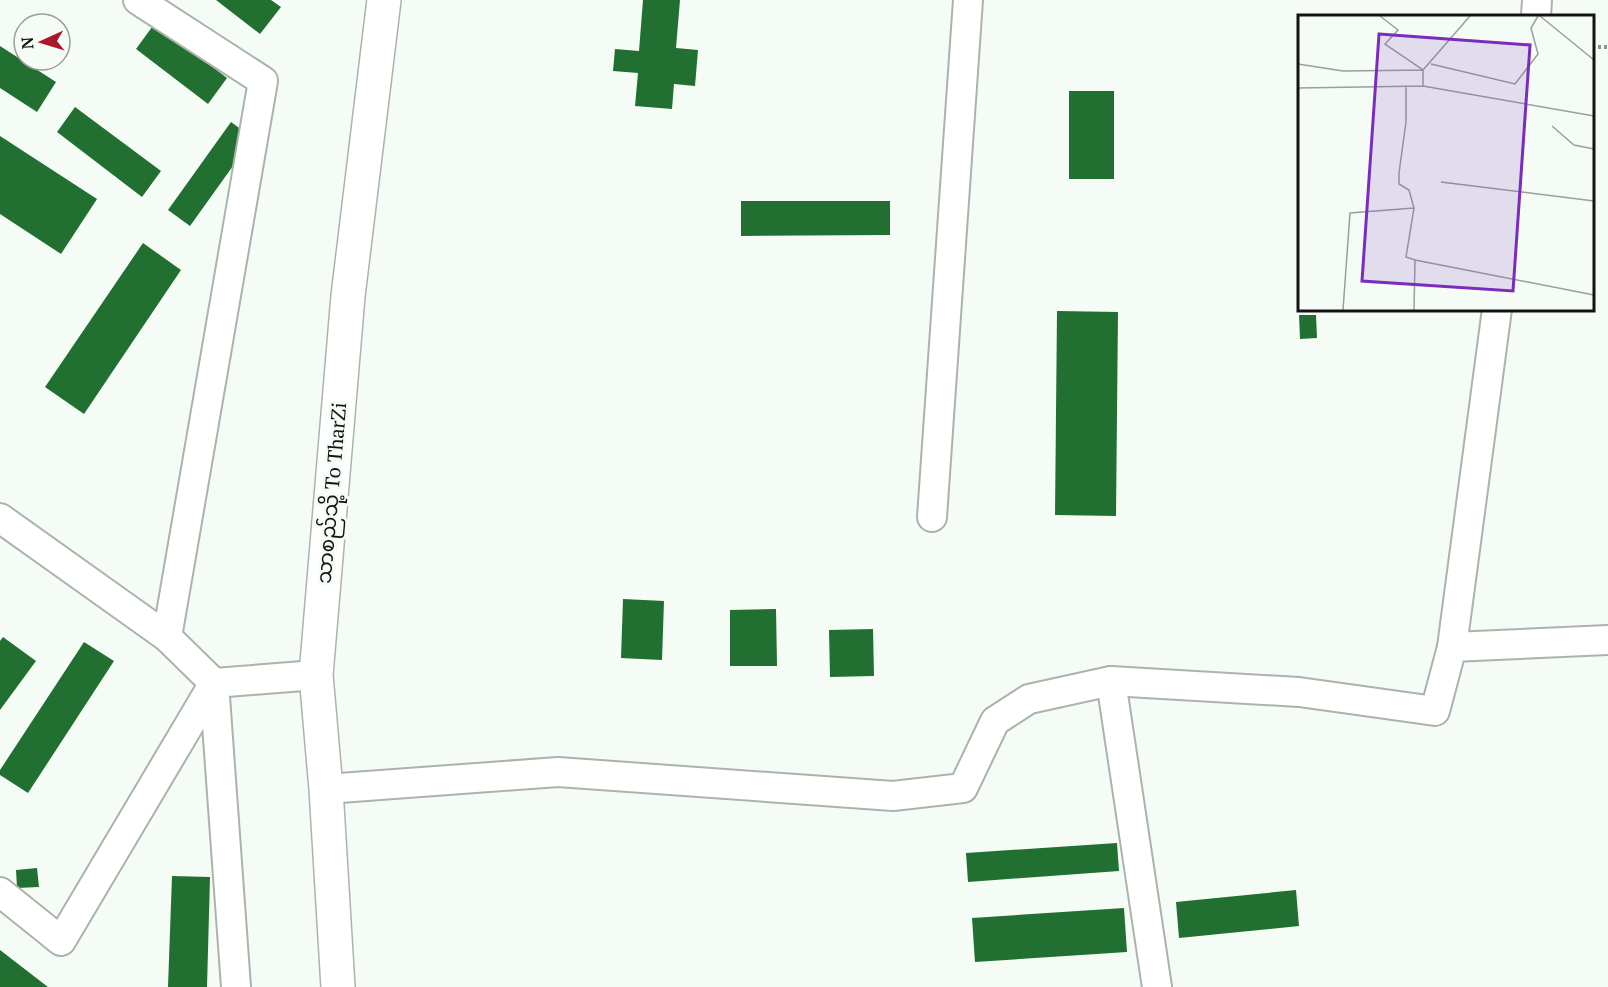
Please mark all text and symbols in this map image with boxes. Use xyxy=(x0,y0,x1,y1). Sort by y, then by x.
north arrow xyxy=(12,12,72,72)
inset map xyxy=(1298,15,1593,310)
text: N xyxy=(16,36,38,50)
street label: သာစည်သို့ To TharZi xyxy=(310,401,355,585)

